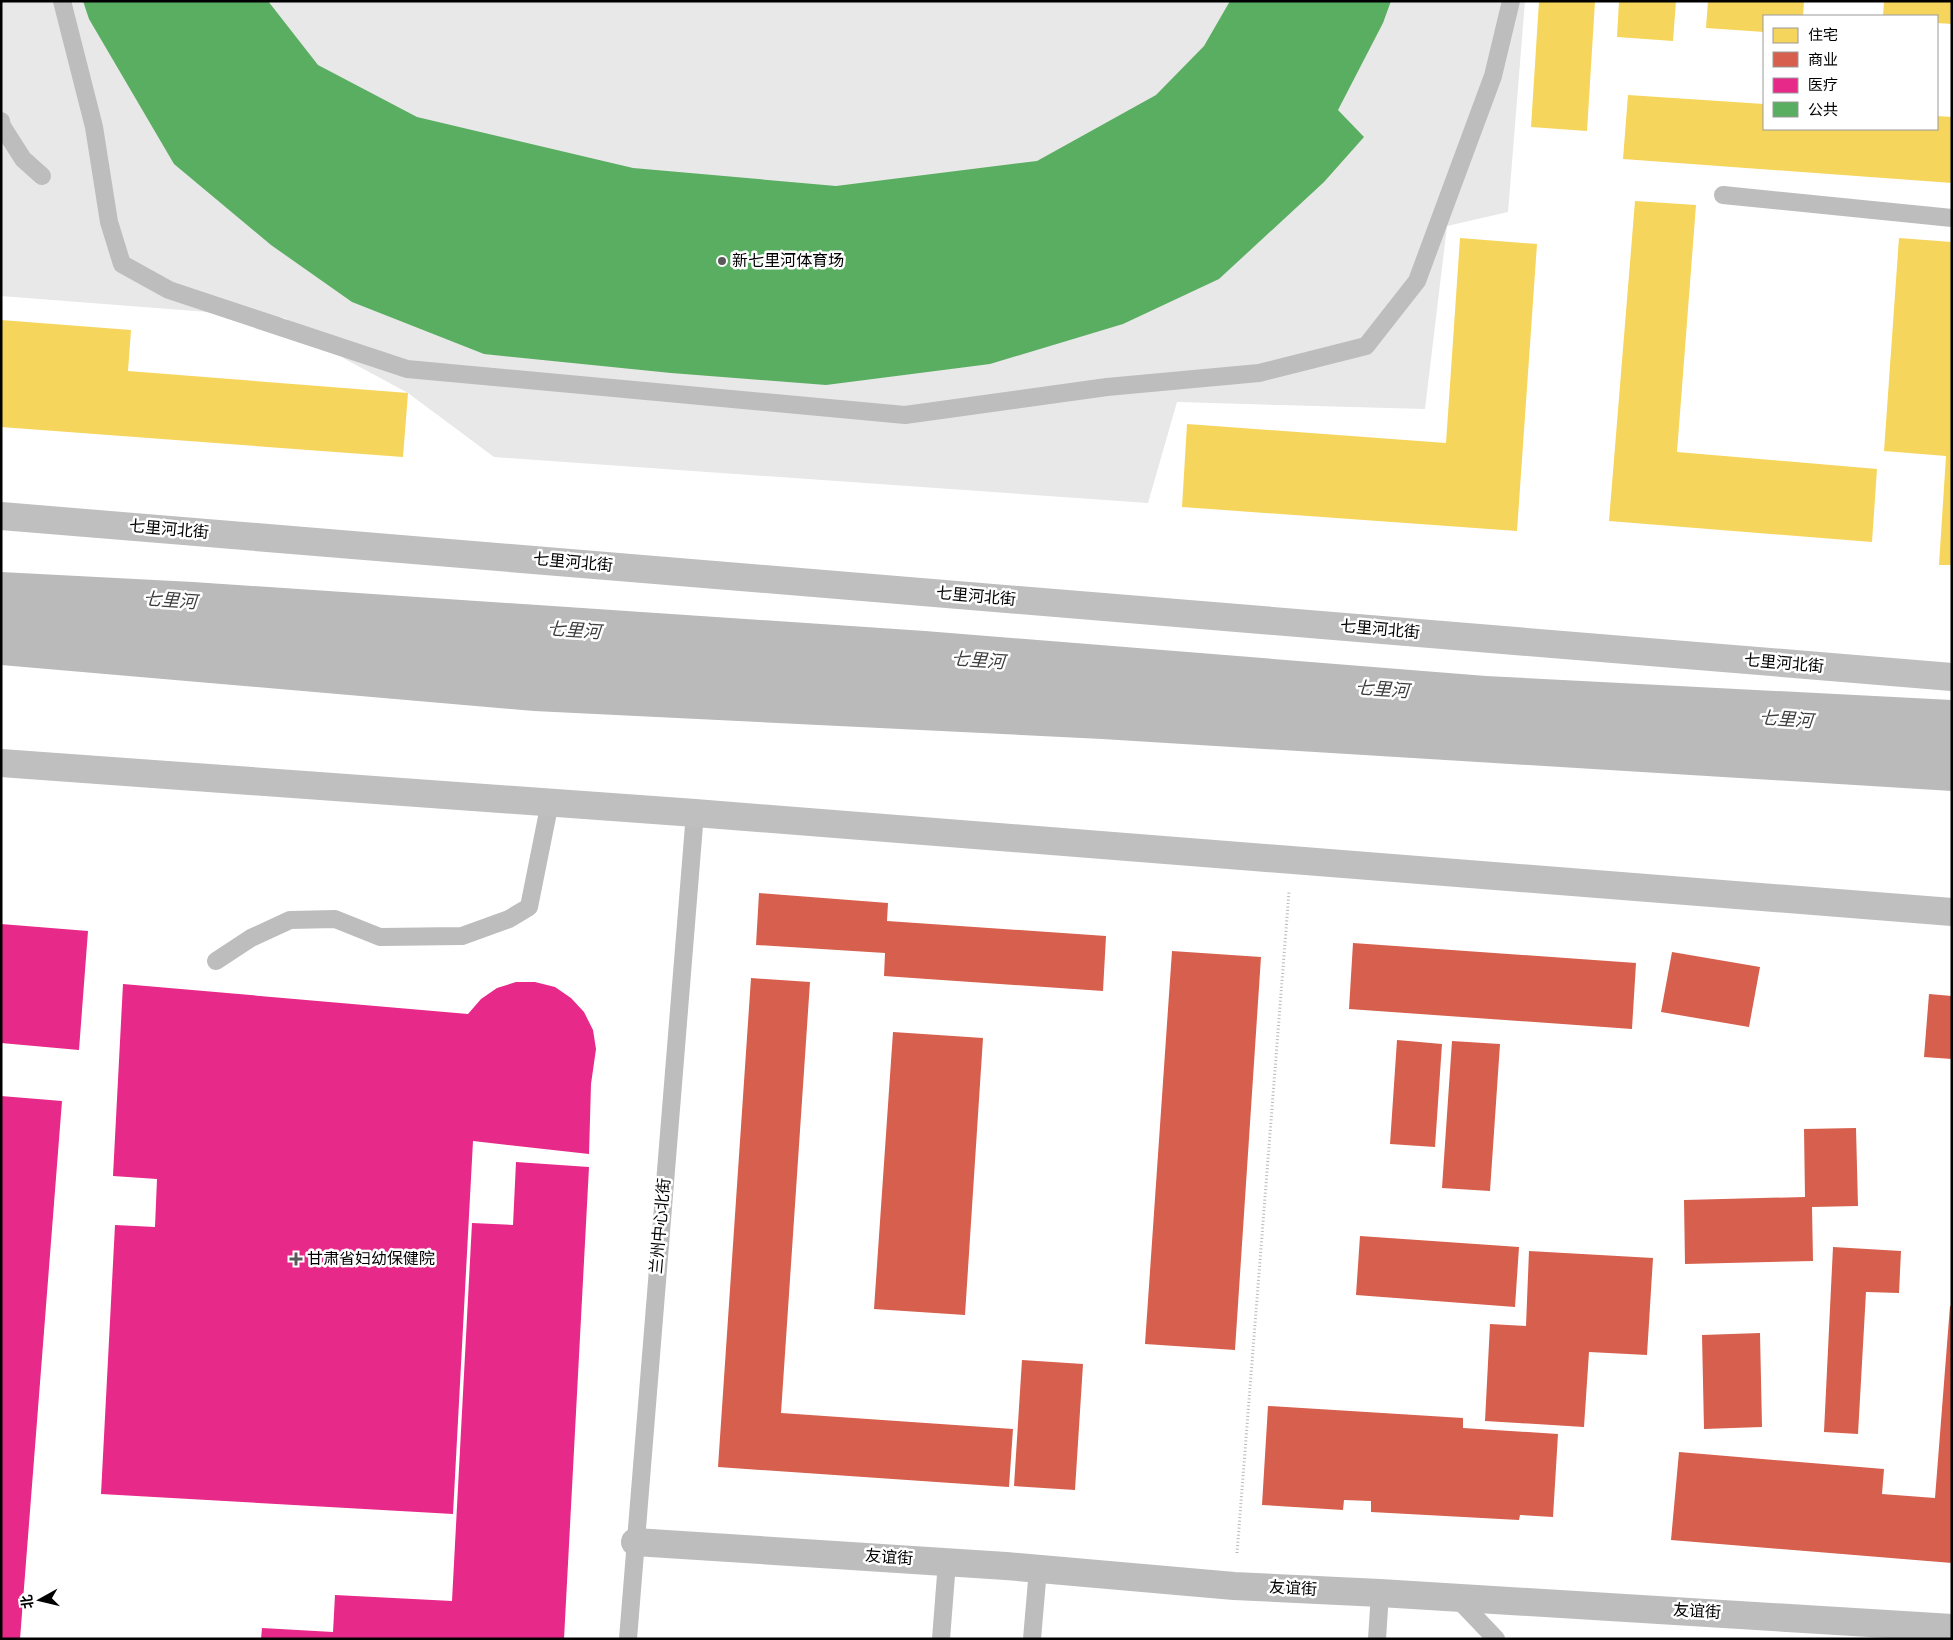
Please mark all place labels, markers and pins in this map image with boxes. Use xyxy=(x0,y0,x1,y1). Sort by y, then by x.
place label: 新七里河体育场 xyxy=(732,252,844,271)
marker: 新七里河体育场 xyxy=(716,255,728,267)
place label: 甘肃省妇幼保健院 xyxy=(307,1250,435,1269)
marker: 甘肃省妇幼保健院 xyxy=(289,1252,303,1266)

